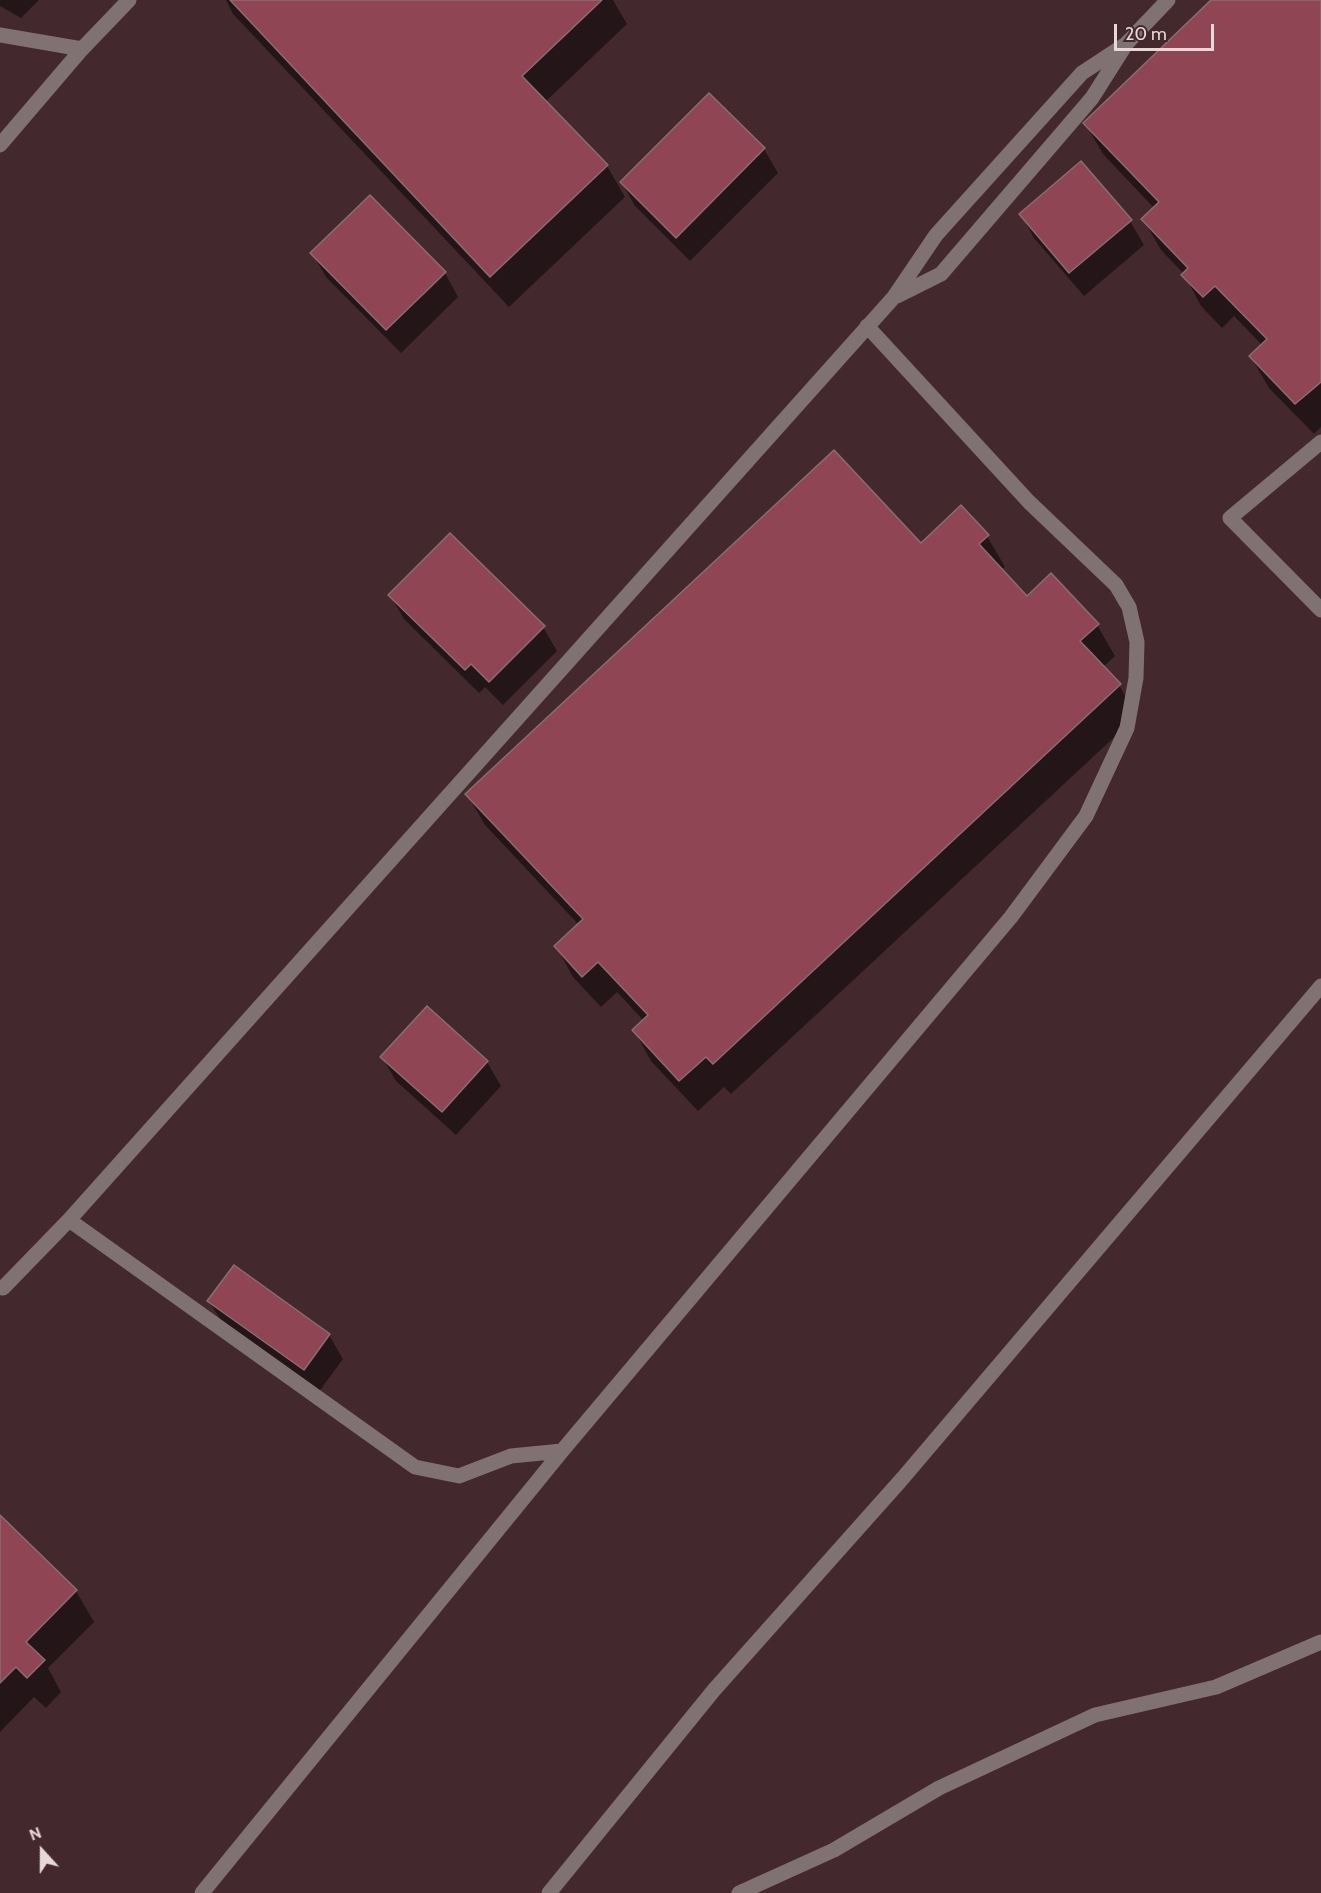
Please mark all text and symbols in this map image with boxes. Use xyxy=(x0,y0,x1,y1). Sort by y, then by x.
scale bar xyxy=(1117,12,1218,50)
text: 20 m xyxy=(1125,23,1167,45)
north arrow xyxy=(12,1821,72,1881)
text: N xyxy=(27,1823,44,1845)

